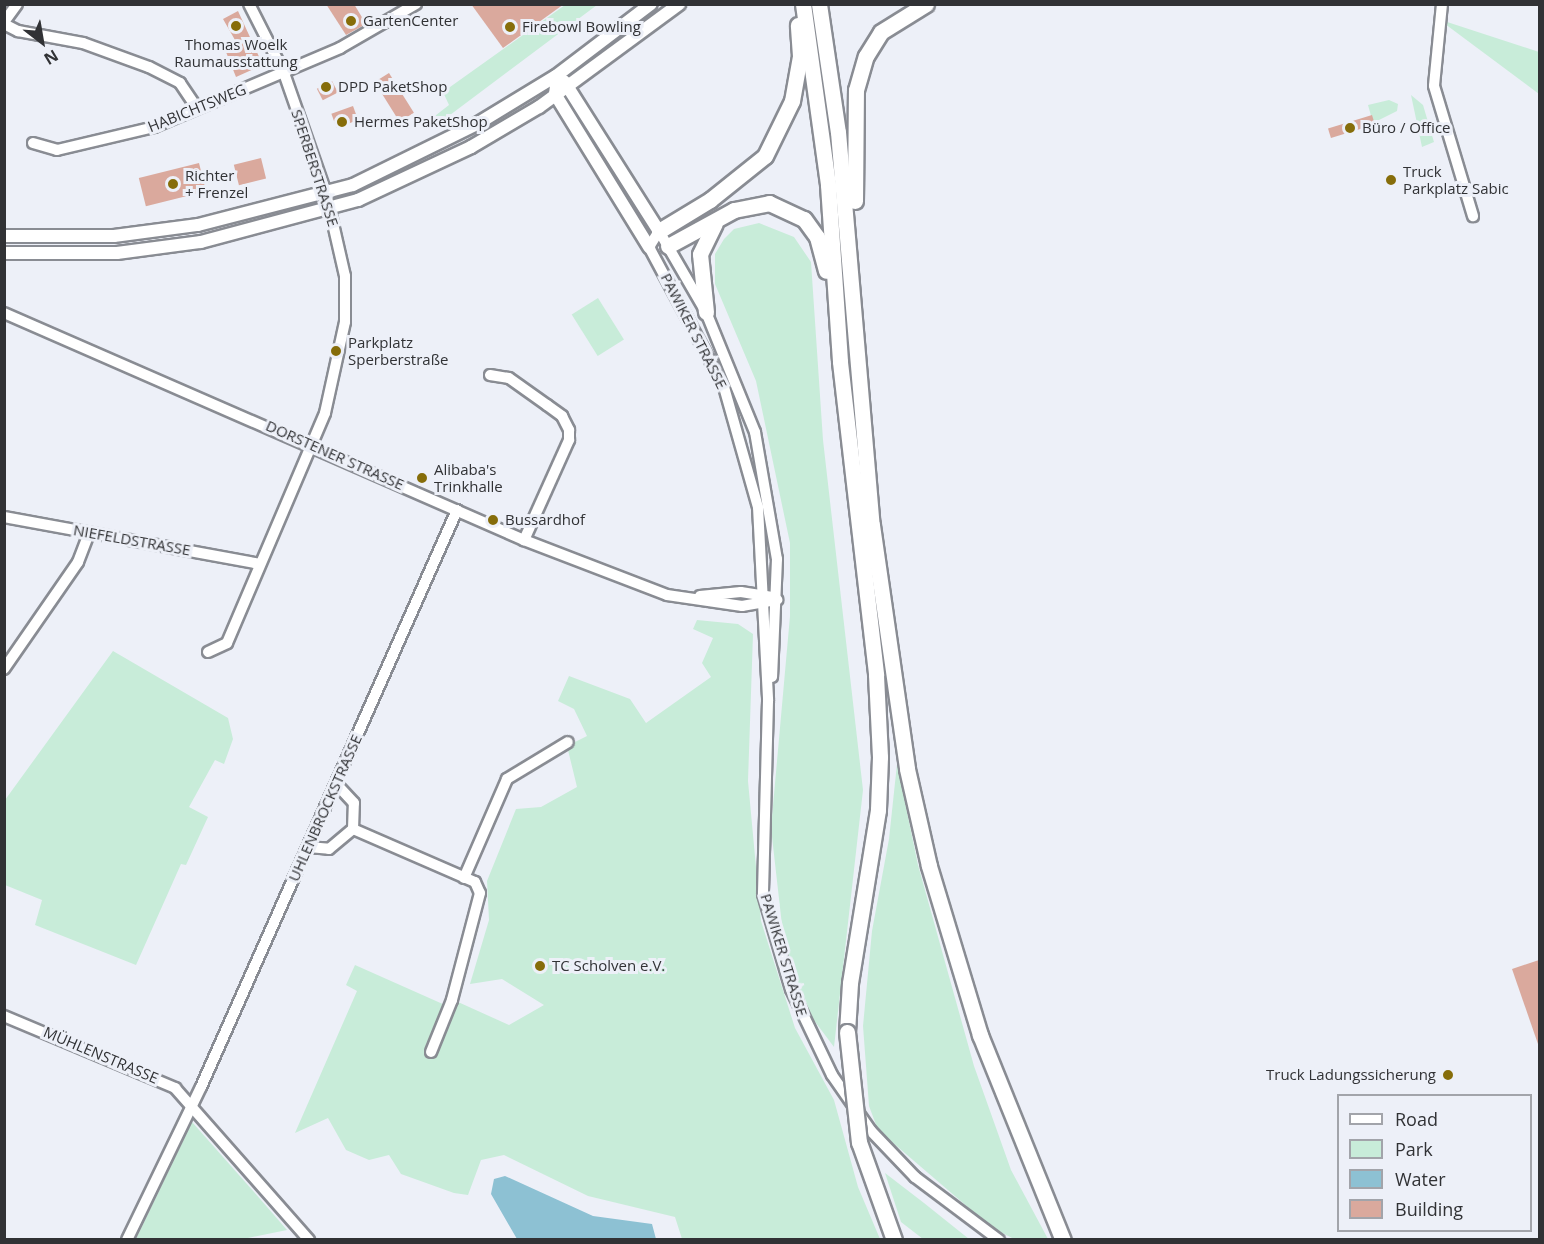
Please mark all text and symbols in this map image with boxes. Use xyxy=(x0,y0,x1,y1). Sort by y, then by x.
north arrow xyxy=(12,12,72,72)
place label: GartenCenter xyxy=(363,12,458,30)
marker: GartenCenter xyxy=(344,14,358,28)
place label: Firebowl Bowling xyxy=(522,18,641,36)
marker: Thomas Woelk Raumausstattung xyxy=(229,19,243,33)
marker: Firebowl Bowling xyxy=(503,20,517,34)
place label: Thomas Woelk Raumausstattung xyxy=(174,35,298,70)
text: N xyxy=(40,45,63,70)
place label: DPD PaketShop xyxy=(338,78,447,96)
street label: HABICHTSWEG xyxy=(145,80,249,136)
marker: DPD PaketShop xyxy=(319,80,333,94)
street label: SPERBERSTRASSE xyxy=(288,107,342,229)
place label: Hermes PaketShop xyxy=(354,113,488,131)
marker: Hermes PaketShop xyxy=(335,115,349,129)
place label: Büro / Office xyxy=(1362,119,1450,137)
marker: Büro / Office xyxy=(1343,121,1357,135)
place label: Truck Parkplatz Sabic xyxy=(1403,162,1509,197)
place label: Richter + Frenzel xyxy=(185,166,248,201)
marker: Truck Parkplatz Sabic xyxy=(1384,173,1398,187)
marker: Richter + Frenzel xyxy=(166,177,180,191)
street label: PAWIKER STRASSE xyxy=(657,270,731,392)
place label: Parkplatz Sperberstraße xyxy=(348,333,448,368)
marker: Parkplatz Sperberstraße xyxy=(329,344,343,358)
street label: DORSTENER STRASSE xyxy=(263,416,407,494)
place label: Alibaba's Trinkhalle xyxy=(434,460,503,495)
marker: Alibaba's Trinkhalle xyxy=(415,471,429,485)
place label: Bussardhof xyxy=(505,511,585,529)
marker: Bussardhof xyxy=(486,513,500,527)
street label: NIEFELDSTRASSE xyxy=(72,521,192,559)
street label: UHLENBROCKSTRASSE xyxy=(285,732,365,884)
street label: PAWIKER STRASSE xyxy=(757,892,811,1018)
place label: TC Scholven e.V. xyxy=(552,957,665,975)
marker: TC Scholven e.V. xyxy=(533,959,547,973)
street label: MÜHLENSTRASSE xyxy=(41,1023,161,1087)
place label: Truck Ladungssicherung xyxy=(1266,1066,1436,1084)
marker: Truck Ladungssicherung xyxy=(1441,1068,1455,1082)
legend xyxy=(1337,1094,1532,1232)
text: Road xyxy=(1395,1107,1438,1131)
text: Park xyxy=(1395,1137,1433,1161)
text: Water xyxy=(1395,1167,1446,1191)
text: Building xyxy=(1395,1197,1463,1221)

